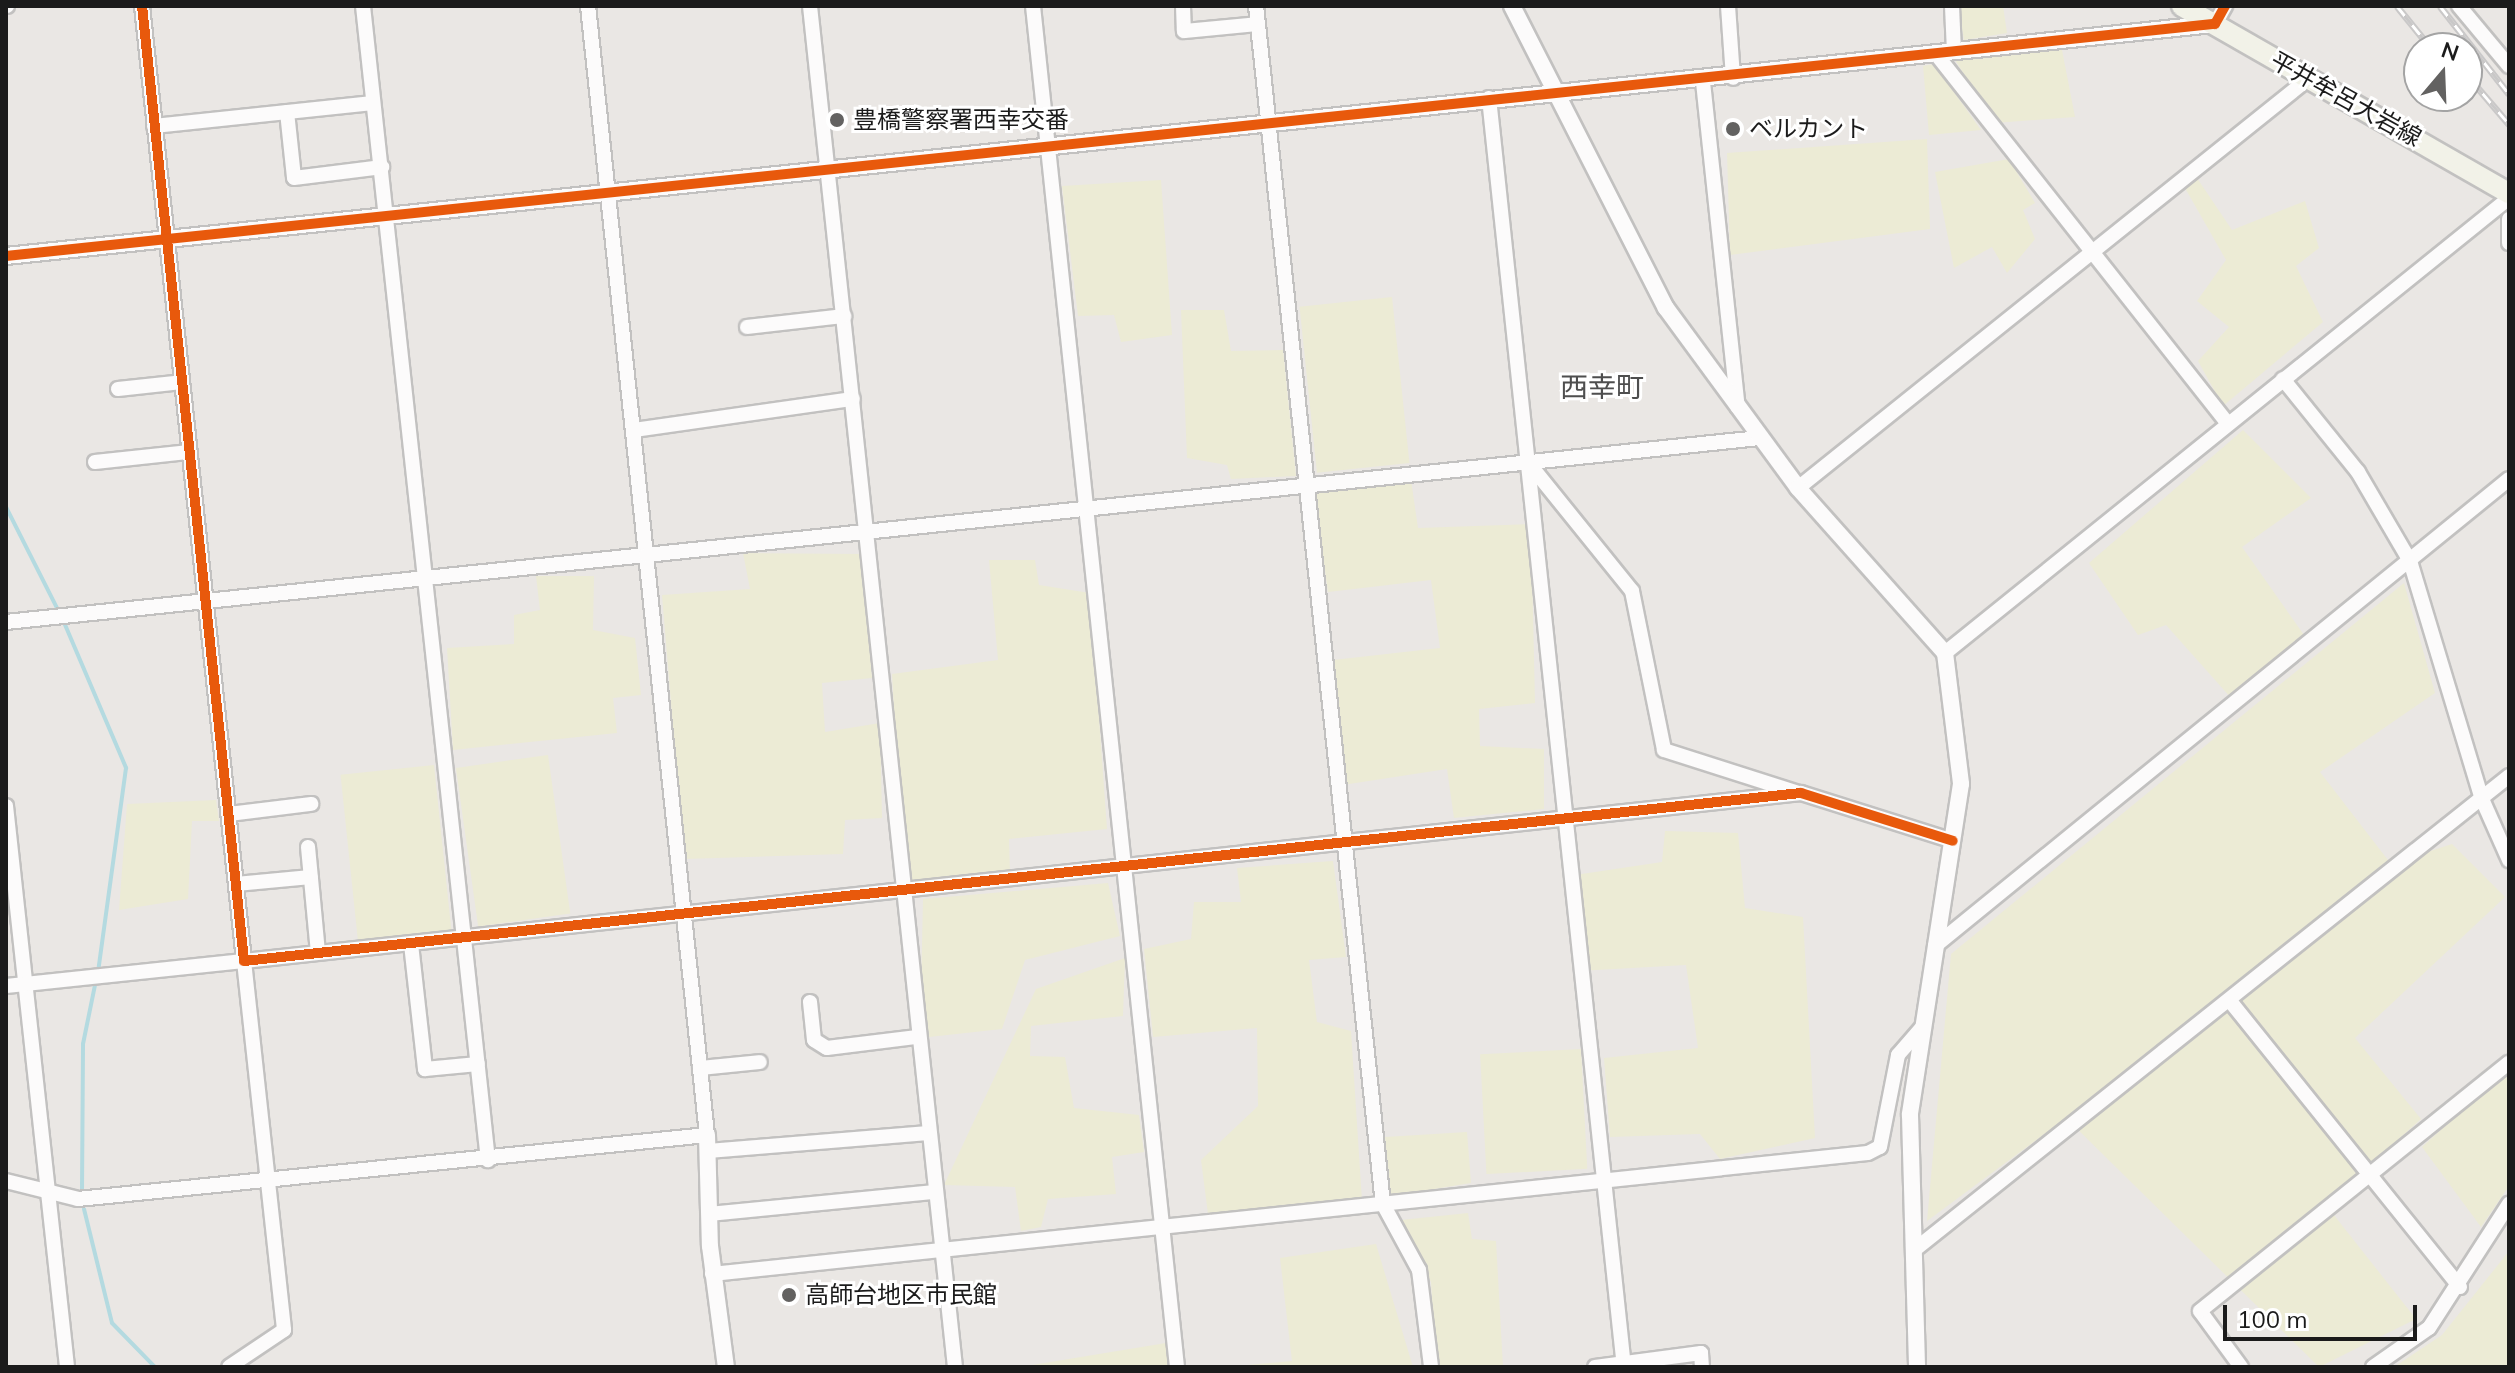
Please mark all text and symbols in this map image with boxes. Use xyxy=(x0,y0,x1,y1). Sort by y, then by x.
north arrow xyxy=(2403,32,2483,112)
text: N xyxy=(2438,35,2463,67)
street label: 平井牟呂大岩線 xyxy=(2266,46,2426,152)
place label: 豊橋警察署西幸交番 xyxy=(853,106,1069,134)
marker: 豊橋警察署西幸交番 xyxy=(828,111,846,129)
place label: ベルカント xyxy=(1749,115,1869,143)
marker: ベルカント xyxy=(1724,120,1742,138)
district label: 西幸町 xyxy=(1560,370,1644,404)
place label: 高師台地区市民館 xyxy=(805,1281,997,1309)
marker: 高師台地区市民館 xyxy=(780,1286,798,1304)
scale bar xyxy=(2227,1289,2421,1339)
text: 100 m xyxy=(2237,1304,2308,1334)

